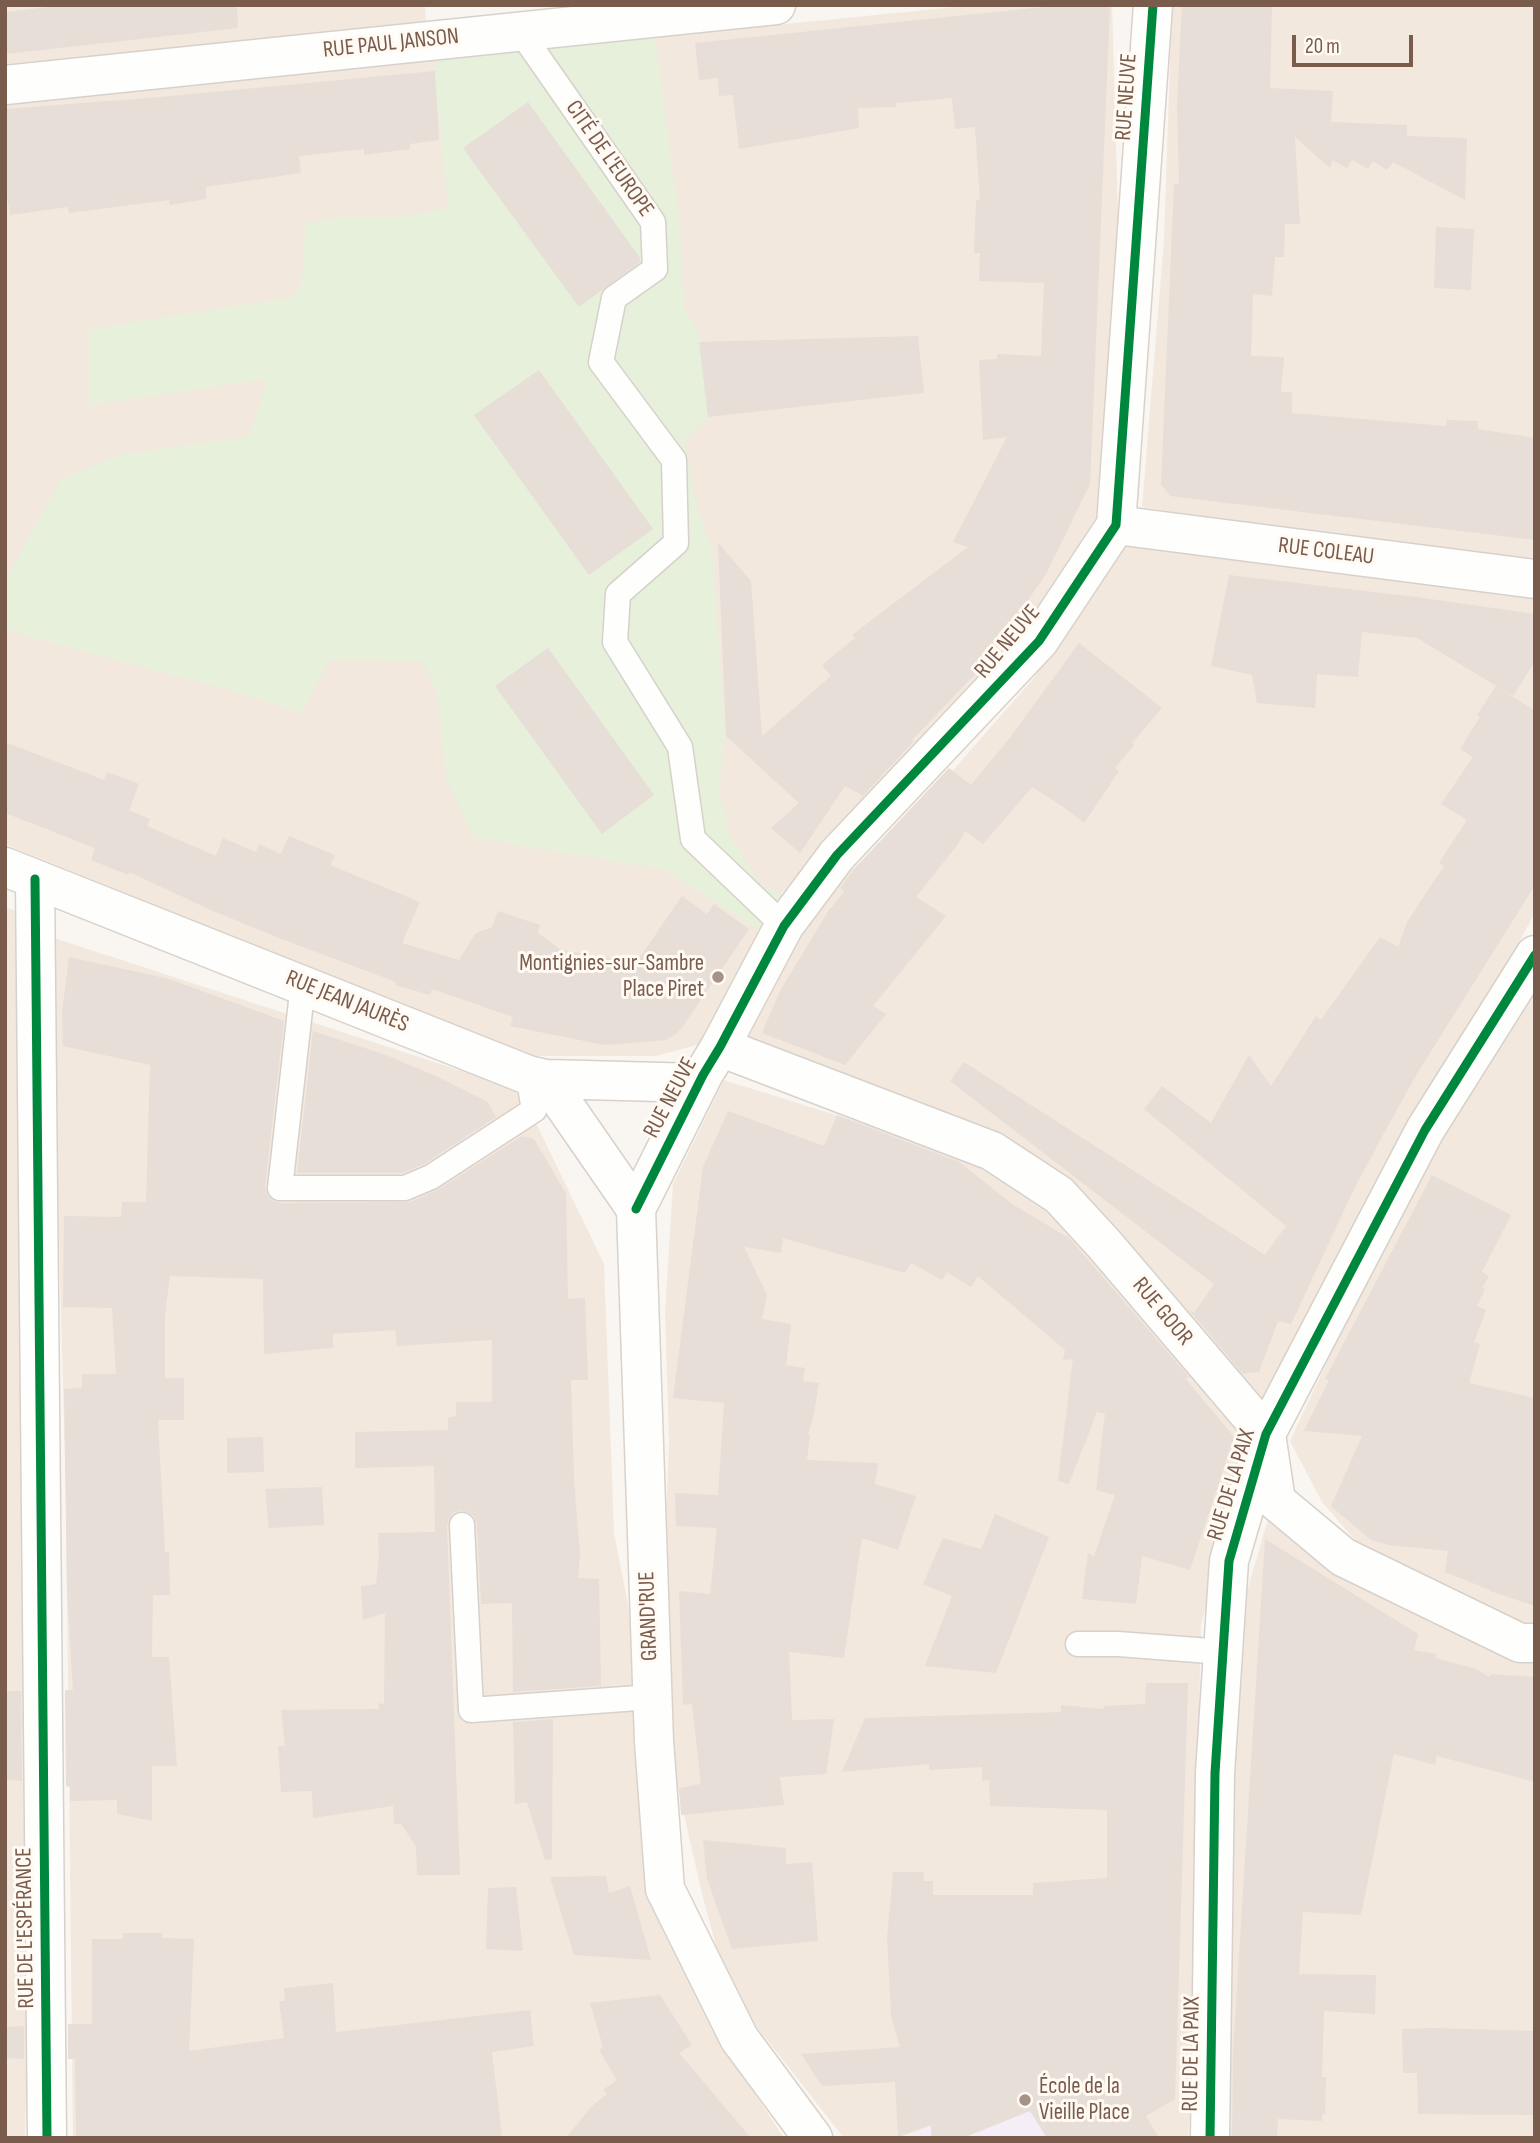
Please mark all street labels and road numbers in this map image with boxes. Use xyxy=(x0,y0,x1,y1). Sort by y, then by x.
street label: RUE PAUL JANSON xyxy=(322,23,460,65)
street label: RUE NEUVE xyxy=(1110,52,1144,142)
street label: CITÉ DE L'EUROPE xyxy=(559,96,659,222)
street label: RUE COLEAU xyxy=(1277,532,1375,572)
street label: RUE NEUVE xyxy=(969,600,1047,684)
street label: RUE JEAN JAURÈS xyxy=(282,965,412,1039)
street label: RUE NEUVE xyxy=(638,1053,704,1143)
street label: RUE GOOR xyxy=(1126,1273,1198,1351)
street label: RUE DE LA PAIX xyxy=(1202,1426,1262,1544)
street label: GRAND'RUE xyxy=(634,1571,664,1661)
street label: RUE DE L'ESPÉRANCE xyxy=(11,1847,41,2009)
street label: RUE DE LA PAIX xyxy=(1177,1996,1207,2112)

